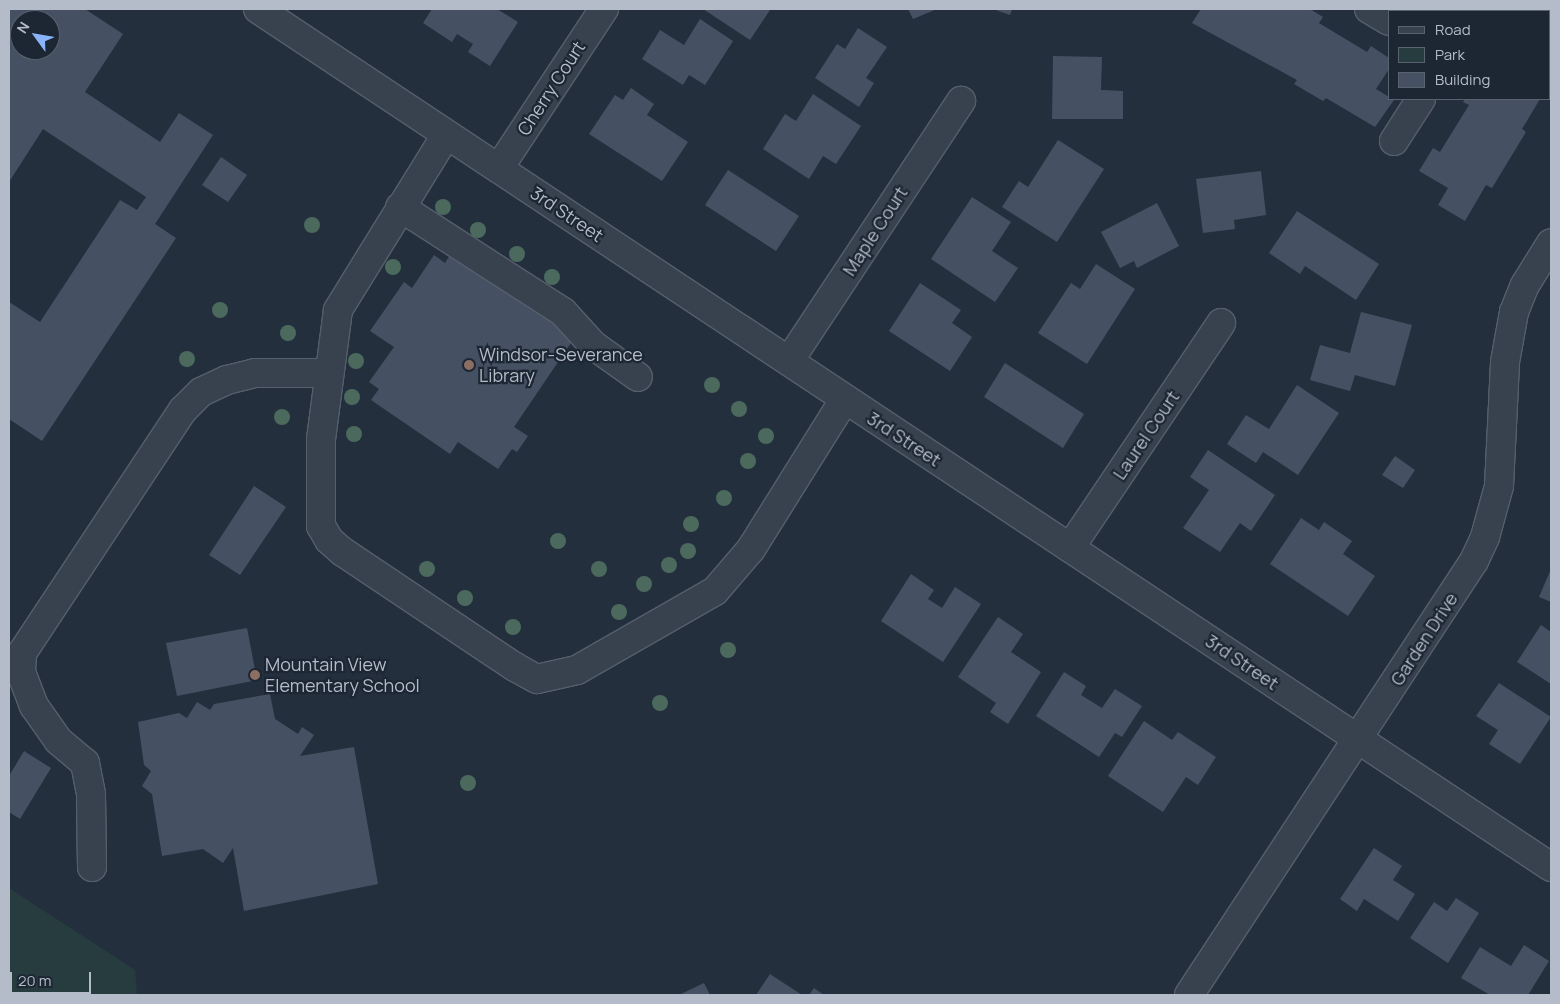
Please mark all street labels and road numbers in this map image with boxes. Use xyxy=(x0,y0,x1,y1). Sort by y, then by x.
street label: Cherry Court xyxy=(513,37,589,139)
street label: 3rd Street xyxy=(526,182,608,246)
street label: Maple Court xyxy=(838,182,912,280)
street label: Laurel Court xyxy=(1108,387,1184,483)
street label: 3rd Street xyxy=(863,407,945,471)
street label: Garden Drive xyxy=(1386,589,1462,689)
street label: 3rd Street xyxy=(1201,630,1283,694)

